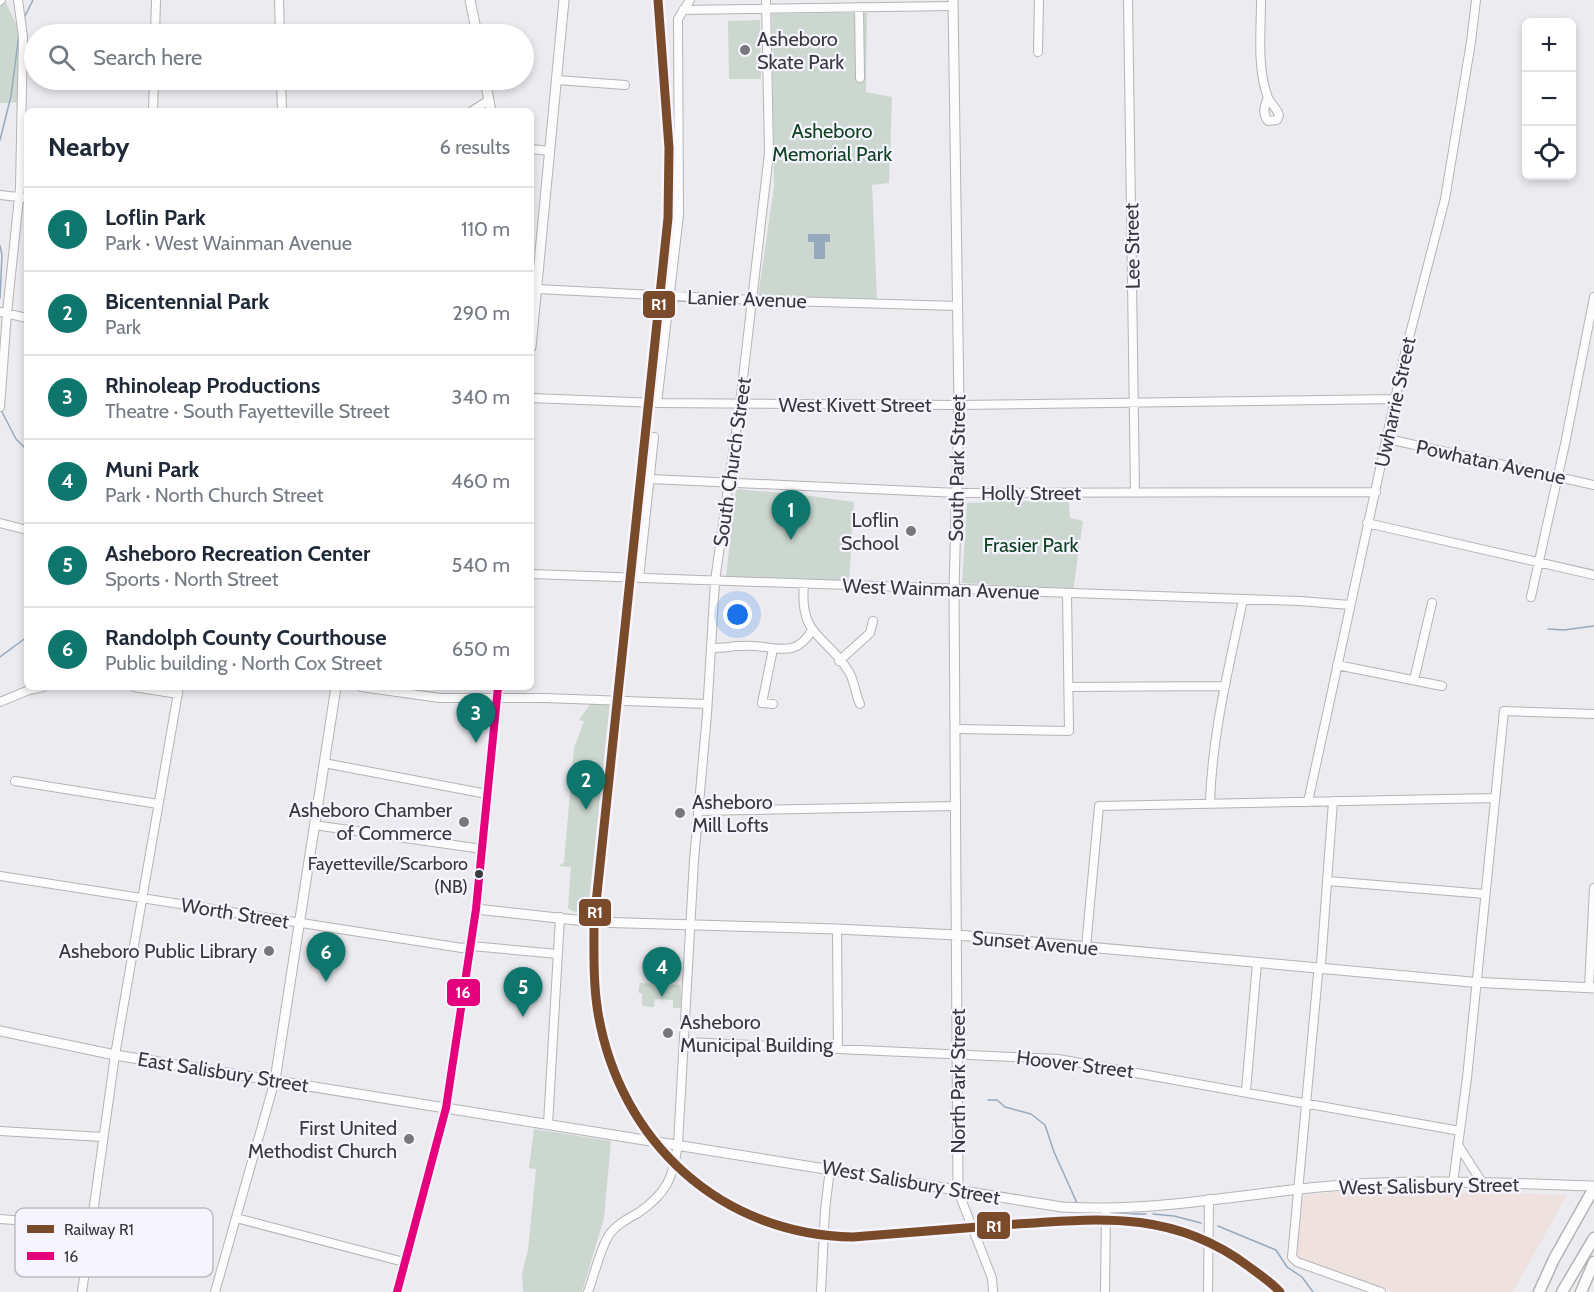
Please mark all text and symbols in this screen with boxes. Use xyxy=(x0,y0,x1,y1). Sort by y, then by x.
map controls xyxy=(1522,18,1576,180)
button: + xyxy=(1522,18,1576,72)
search box xyxy=(24,24,534,90)
place label: Asheboro Skate Park xyxy=(757,27,844,74)
icon: search xyxy=(45,41,78,74)
marker: Asheboro Skate Park xyxy=(738,43,752,57)
text: Search here xyxy=(93,44,202,71)
button: − xyxy=(1522,72,1576,126)
park label: Asheboro Memorial Park xyxy=(772,119,892,166)
button: locate xyxy=(1522,126,1576,180)
text: Nearby xyxy=(48,131,129,163)
text: 6 results xyxy=(439,135,510,159)
street label: Lee Street xyxy=(1119,202,1145,289)
text: Loflin Park xyxy=(105,204,206,231)
text: 1 xyxy=(64,217,71,241)
text: 110 m xyxy=(461,217,510,241)
text: Park · West Wainman Avenue xyxy=(105,231,352,255)
street label: Lanier Avenue xyxy=(687,285,807,313)
text: Bicentennial Park xyxy=(105,288,269,315)
line badge: R1 xyxy=(642,290,676,319)
text: R1 xyxy=(651,295,667,314)
text: 2 xyxy=(62,301,73,325)
text: 290 m xyxy=(452,301,510,325)
text: Park xyxy=(105,315,141,339)
street label: Uwharrie Street xyxy=(1370,335,1421,469)
text: Rhinoleap Productions xyxy=(105,372,320,399)
street label: South Church Street xyxy=(708,376,756,548)
text: 3 xyxy=(62,385,73,409)
text: 340 m xyxy=(452,385,510,409)
street label: West Kivett Street xyxy=(778,393,932,417)
street label: South Park Street xyxy=(944,394,970,542)
text: Theatre · South Fayetteville Street xyxy=(105,399,390,423)
street label: Powhatan Avenue xyxy=(1414,434,1568,490)
text: Muni Park xyxy=(105,456,199,483)
text: 4 xyxy=(61,469,74,493)
text: 460 m xyxy=(451,469,510,493)
street label: Holly Street xyxy=(981,481,1081,505)
text: Park · North Church Street xyxy=(105,483,324,507)
pin: 1 xyxy=(772,490,810,540)
place label: Loflin School xyxy=(841,508,899,555)
marker: Loflin School xyxy=(904,524,918,538)
park label: Frasier Park xyxy=(984,533,1079,557)
text: Asheboro Recreation Center xyxy=(105,540,370,567)
text: 5 xyxy=(62,553,73,577)
text: 540 m xyxy=(452,553,510,577)
text: Sports · North Street xyxy=(105,567,278,591)
street label: West Wainman Avenue xyxy=(842,574,1040,604)
your location xyxy=(723,600,752,629)
text: Randolph County Courthouse xyxy=(105,624,387,651)
text: 6 xyxy=(62,637,73,661)
text: 650 m xyxy=(452,637,510,661)
text: Public building · North Cox Street xyxy=(105,651,382,675)
pin: 3 xyxy=(456,694,496,743)
pin: 2 xyxy=(566,760,606,810)
place label: Asheboro Mill Lofts xyxy=(692,790,773,837)
place label: Asheboro Chamber of Commerce xyxy=(289,798,453,845)
marker: Asheboro Mill Lofts xyxy=(673,806,687,820)
marker: Asheboro Chamber of Commerce xyxy=(457,815,471,829)
place label: Fayetteville/Scarboro (NB) xyxy=(308,853,468,898)
marker: Fayetteville/Scarboro (NB) xyxy=(473,868,485,880)
street label: Worth Street xyxy=(179,893,291,933)
line badge: R1 xyxy=(578,898,612,927)
text: R1 xyxy=(587,903,603,922)
street label: Sunset Avenue xyxy=(971,926,1099,960)
pin: 6 xyxy=(306,932,346,982)
place label: Asheboro Public Library xyxy=(59,939,257,963)
marker: Asheboro Public Library xyxy=(262,944,276,958)
pin: 4 xyxy=(642,948,682,997)
pin: 5 xyxy=(504,968,542,1017)
line badge: 16 xyxy=(446,978,481,1007)
text: 16 xyxy=(456,983,470,1002)
street label: North Park Street xyxy=(946,1008,970,1154)
place label: Asheboro Municipal Building xyxy=(680,1010,834,1057)
marker: Asheboro Municipal Building xyxy=(661,1026,675,1040)
street label: Hoover Street xyxy=(1015,1045,1135,1083)
street label: East Salisbury Street xyxy=(136,1047,310,1097)
place label: First United Methodist Church xyxy=(248,1116,397,1163)
marker: First United Methodist Church xyxy=(402,1132,416,1146)
street label: West Salisbury Street xyxy=(820,1155,1002,1210)
street label: West Salisbury Street xyxy=(1339,1172,1520,1200)
legend xyxy=(15,1208,213,1277)
line badge: R1 xyxy=(976,1211,1011,1240)
text: R1 xyxy=(986,1217,1002,1236)
text: Railway R1 xyxy=(64,1220,134,1239)
text: 16 xyxy=(64,1247,78,1266)

